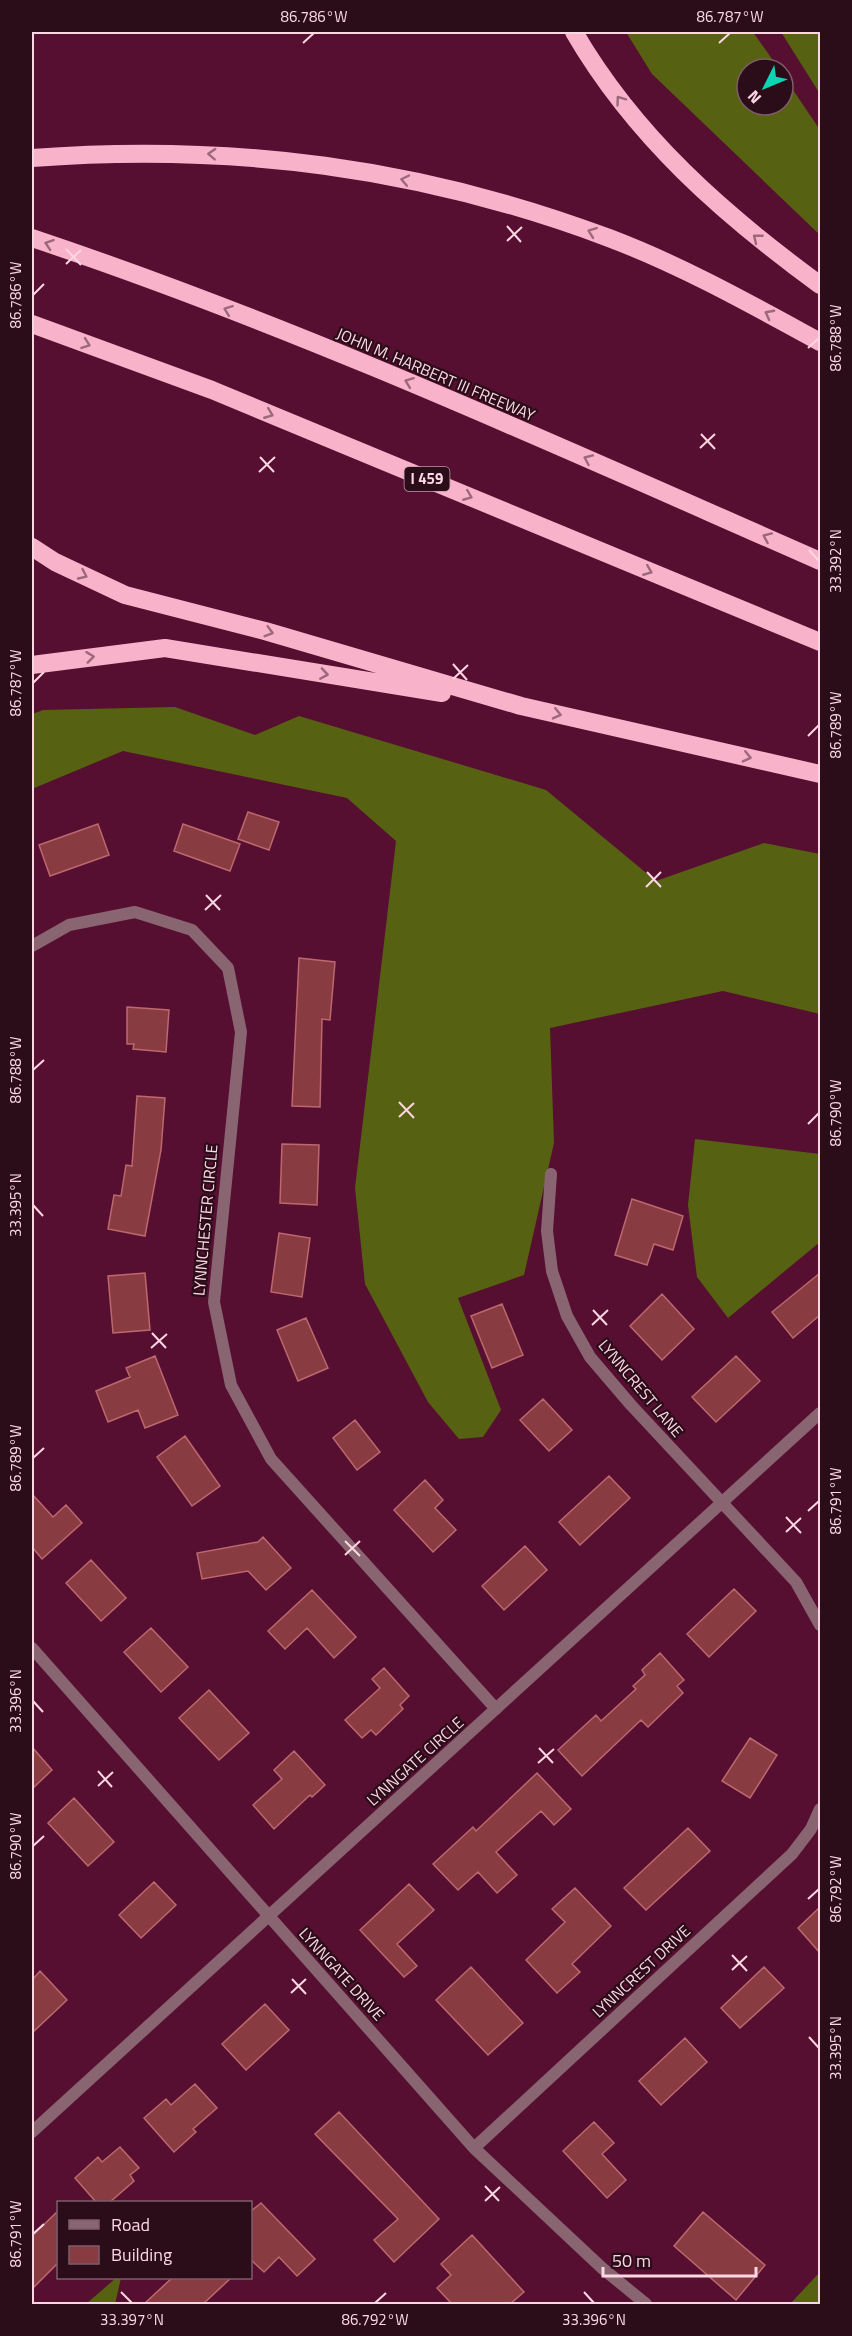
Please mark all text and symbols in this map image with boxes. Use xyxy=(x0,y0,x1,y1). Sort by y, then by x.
text: 86.786°W xyxy=(281,5,347,28)
text: 86.787°W xyxy=(697,5,763,28)
north arrow xyxy=(735,57,795,117)
text: N xyxy=(741,85,767,109)
one-way arrow xyxy=(616,95,627,106)
one-way arrow xyxy=(207,148,216,161)
one-way arrow xyxy=(400,174,410,187)
one-way arrow xyxy=(587,227,598,240)
one-way arrow xyxy=(753,234,764,245)
one-way arrow xyxy=(45,238,55,251)
text: 86.786°W xyxy=(4,262,27,328)
one-way arrow xyxy=(223,305,234,318)
text: 86.788°W xyxy=(824,305,847,371)
one-way arrow xyxy=(765,310,775,321)
street label: JOHN M. HARBERT III FREEWAY xyxy=(333,321,539,427)
one-way arrow xyxy=(81,337,91,350)
one-way arrow xyxy=(404,377,415,389)
one-way arrow xyxy=(262,407,273,419)
one-way arrow xyxy=(584,454,595,466)
road number: I 459 xyxy=(404,467,450,491)
one-way arrow xyxy=(462,489,473,501)
text: 33.392°N xyxy=(824,529,847,593)
one-way arrow xyxy=(762,532,773,544)
one-way arrow xyxy=(642,564,653,576)
one-way arrow xyxy=(76,567,87,579)
one-way arrow xyxy=(263,625,274,637)
text: 86.787°W xyxy=(4,650,27,716)
one-way arrow xyxy=(85,652,94,664)
one-way arrow xyxy=(319,667,328,679)
text: 86.789°W xyxy=(824,692,847,758)
one-way arrow xyxy=(552,707,562,720)
one-way arrow xyxy=(742,750,752,763)
text: 86.788°W xyxy=(4,1037,27,1103)
text: 86.790°W xyxy=(824,1080,847,1146)
street label: LYNNCHESTER CIRCLE xyxy=(186,1143,224,1297)
text: 33.395°N xyxy=(4,1173,27,1237)
street label: LYNNCREST LANE xyxy=(593,1334,689,1442)
text: 86.789°W xyxy=(4,1425,27,1491)
text: 86.791°W xyxy=(824,1468,847,1534)
text: 33.396°N xyxy=(4,1669,27,1733)
street label: LYNNGATE CIRCLE xyxy=(361,1711,469,1811)
text: 86.790°W xyxy=(4,1813,27,1879)
text: 86.792°W xyxy=(824,1856,847,1922)
street label: LYNNCREST DRIVE xyxy=(586,1919,696,2023)
street label: LYNNGATE DRIVE xyxy=(294,1922,391,2026)
text: 33.395°N xyxy=(824,2016,847,2080)
text: 86.791°W xyxy=(4,2201,27,2267)
legend xyxy=(57,2201,252,2279)
text: Road xyxy=(111,2211,150,2238)
scale bar xyxy=(603,2240,756,2278)
text: Building xyxy=(111,2241,172,2268)
text: 50 m xyxy=(612,2247,651,2274)
text: 33.397°N xyxy=(100,2308,164,2331)
text: 86.792°W xyxy=(342,2308,408,2331)
text: 33.396°N xyxy=(562,2308,626,2331)

